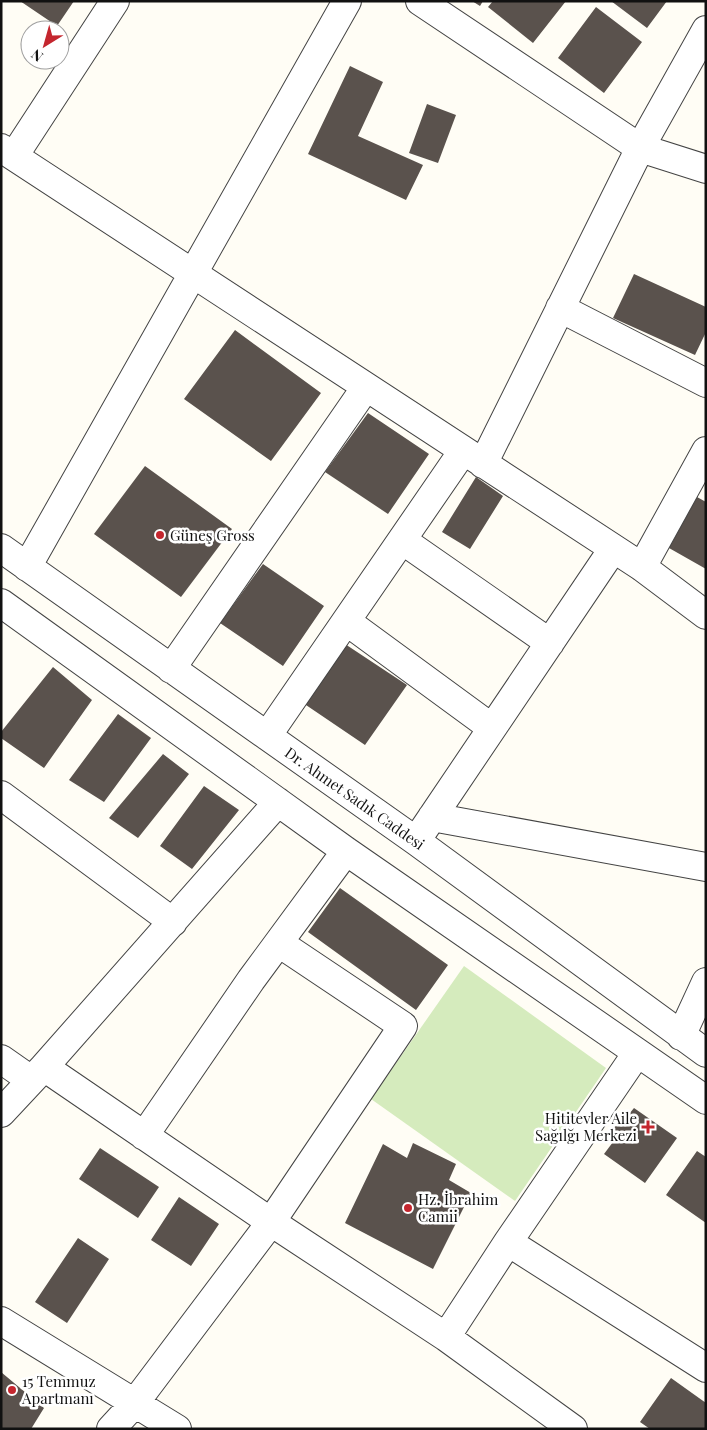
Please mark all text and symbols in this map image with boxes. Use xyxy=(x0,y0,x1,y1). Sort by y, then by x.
north arrow xyxy=(20,20,70,70)
text: N xyxy=(27,45,47,66)
place label: Güneş Gross xyxy=(170,525,255,545)
marker: Güneş Gross xyxy=(154,529,166,541)
street label: Dr. Ahmet Sadık Caddesi xyxy=(281,742,429,854)
place label: Hititevler Aile Sağılğı Merkezi xyxy=(535,1108,638,1145)
marker: Hititevler Aile Sağılğı Merkezi xyxy=(641,1120,655,1134)
place label: Hz. İbrahim Camii xyxy=(418,1189,499,1226)
marker: Hz. İbrahim Camii xyxy=(402,1202,414,1214)
place label: 15 Temmuz Apartmanı xyxy=(21,1371,96,1408)
marker: 15 Temmuz Apartmanı xyxy=(6,1384,18,1396)

